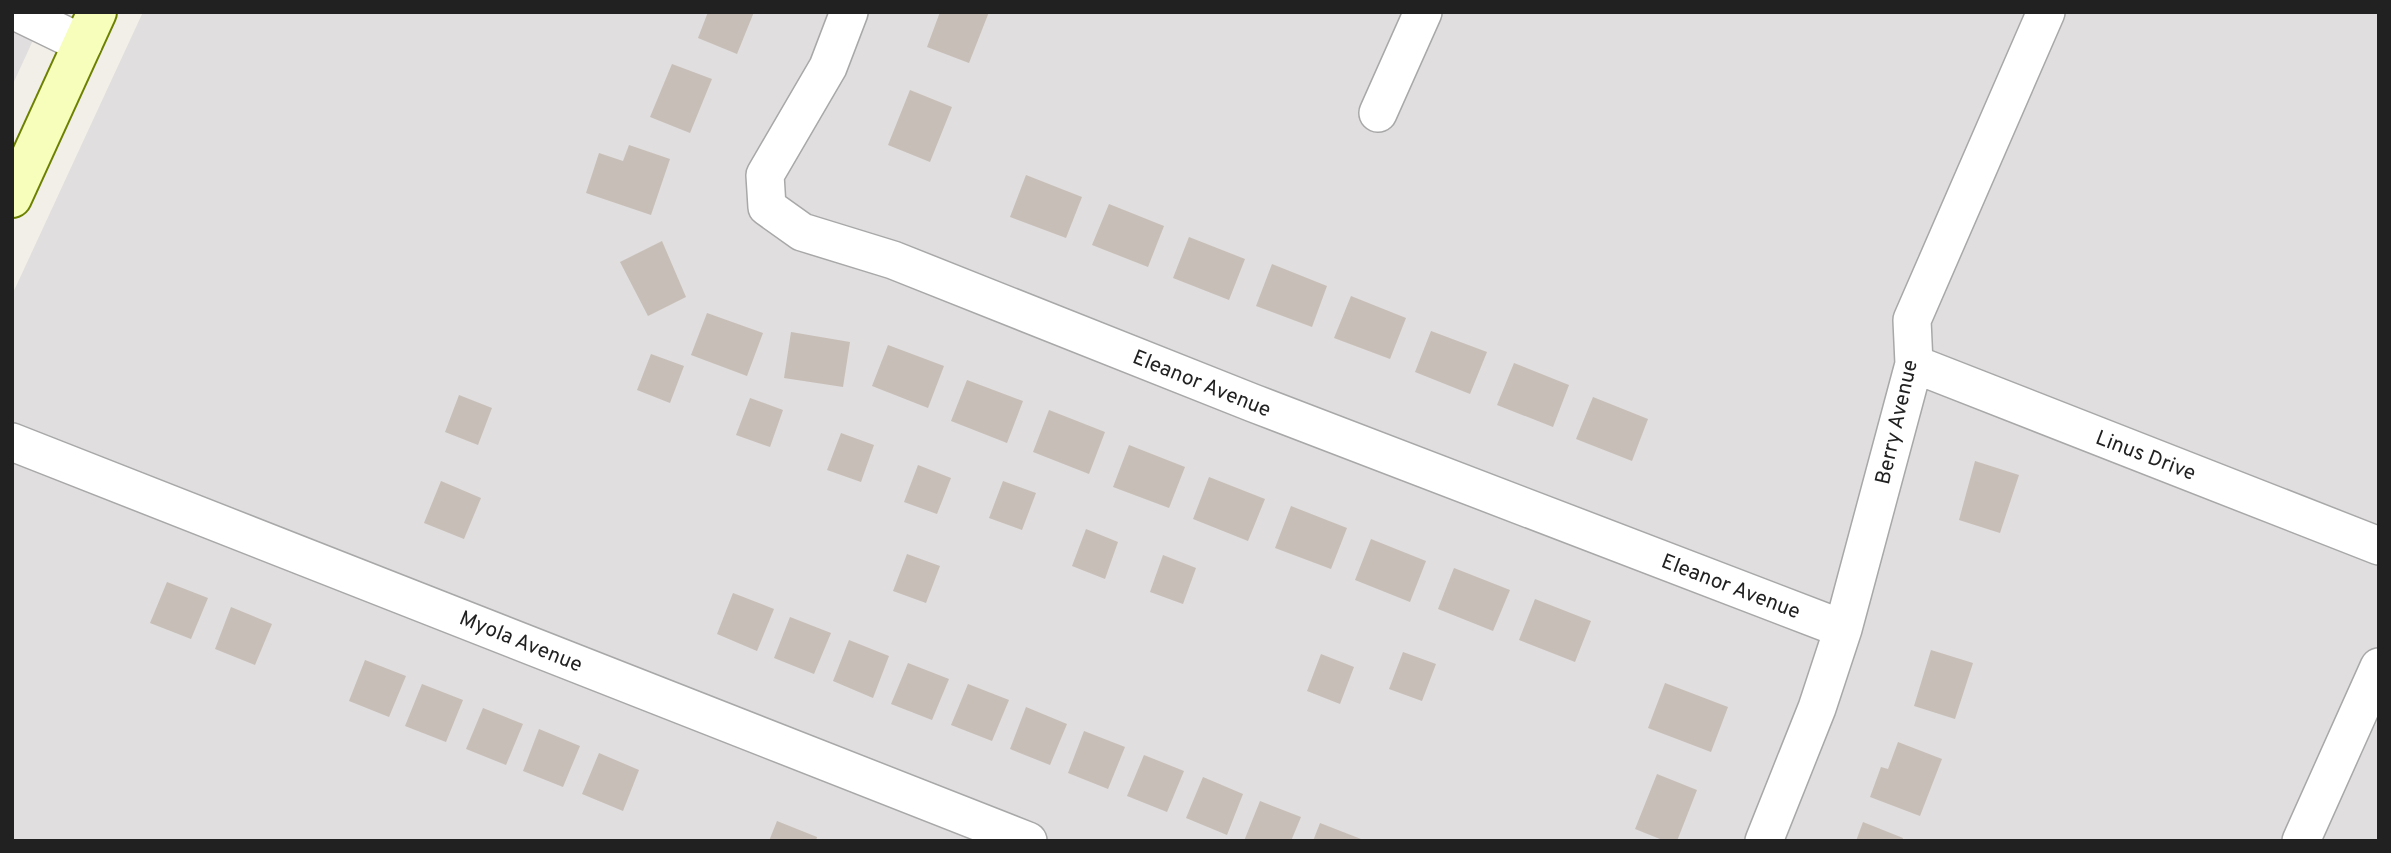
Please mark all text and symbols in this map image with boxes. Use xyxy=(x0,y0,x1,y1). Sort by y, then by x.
street label: Eleanor Avenue xyxy=(1128,344,1275,424)
street label: Berry Avenue xyxy=(1870,357,1925,487)
street label: Linus Drive xyxy=(2091,425,2199,488)
street label: Eleanor Avenue xyxy=(1657,548,1804,626)
street label: Myola Avenue xyxy=(455,605,586,679)

